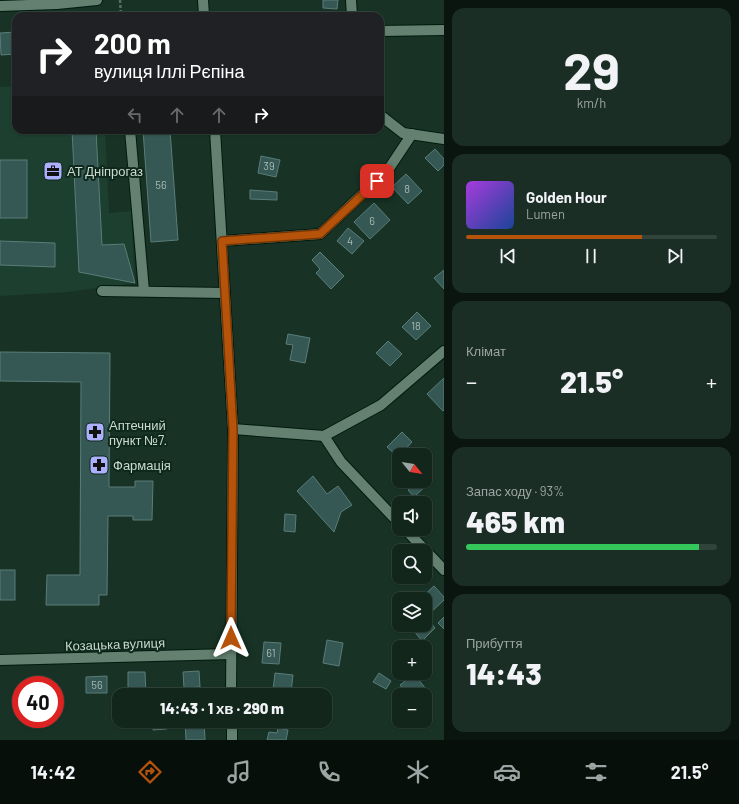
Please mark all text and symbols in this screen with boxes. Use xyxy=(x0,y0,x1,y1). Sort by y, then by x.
text: 200 m xyxy=(94,26,171,60)
icon: right xyxy=(28,28,80,80)
text: 29 xyxy=(563,38,620,100)
text: вулиця Іллі Рєпіна xyxy=(94,60,244,82)
text: km/h xyxy=(577,95,606,111)
icon: left xyxy=(124,104,146,126)
icon: ahead xyxy=(166,104,188,126)
icon: ahead xyxy=(208,104,230,126)
icon: right xyxy=(250,104,272,126)
house number: 39 xyxy=(263,159,275,172)
office icon: АТ Дніпрогаз xyxy=(42,160,64,182)
place label: АТ Дніпрогаз xyxy=(67,163,143,179)
pin xyxy=(360,164,394,198)
icon: arrive xyxy=(366,170,388,192)
house number: 56 xyxy=(155,178,167,191)
house number: 8 xyxy=(404,182,410,195)
text: Golden Hour xyxy=(526,188,607,206)
text: Lumen xyxy=(526,206,565,222)
house number: 6 xyxy=(369,214,375,227)
house number: 4 xyxy=(347,234,353,247)
icon: previous xyxy=(497,245,519,267)
icon: pause xyxy=(580,245,602,267)
icon: next xyxy=(664,245,686,267)
house number: 18 xyxy=(411,319,421,332)
text: Клімат xyxy=(466,343,506,359)
text: 21.5° xyxy=(560,363,623,399)
text: − xyxy=(466,368,477,394)
text: + xyxy=(706,368,717,394)
place label: Аптечний пункт №7. xyxy=(109,417,167,448)
pharmacy icon: Аптечний пункт №7. xyxy=(84,421,106,443)
north arrow xyxy=(392,448,432,488)
map controls xyxy=(392,448,432,728)
pharmacy icon: Фармація xyxy=(88,454,110,476)
place label: Фармація xyxy=(113,457,171,473)
text: Запас ходу · 93% xyxy=(466,483,564,499)
button: sound xyxy=(392,496,432,536)
text: 465 km xyxy=(466,503,565,539)
button: search xyxy=(392,544,432,584)
button: layers xyxy=(392,592,432,632)
position arrow xyxy=(210,617,252,659)
street label: Козацька вулиця xyxy=(65,634,165,654)
text: Прибуття xyxy=(466,635,522,651)
button: + xyxy=(392,640,432,680)
house number: 61 xyxy=(266,646,276,659)
text: 14:43 xyxy=(466,655,542,691)
speed limit sign: 40 xyxy=(12,676,64,728)
house number: 56 xyxy=(91,678,103,691)
button: − xyxy=(392,688,432,728)
text: 14:43 · 1 хв · 290 m xyxy=(160,699,284,717)
icon: directions xyxy=(136,758,164,786)
icon: music xyxy=(225,758,253,786)
icon: phone xyxy=(315,758,343,786)
icon: climate xyxy=(404,758,432,786)
icon: car xyxy=(493,758,521,786)
icon: filters xyxy=(582,758,610,786)
text: 14:42 xyxy=(31,761,75,783)
text: 21.5° xyxy=(671,761,708,783)

